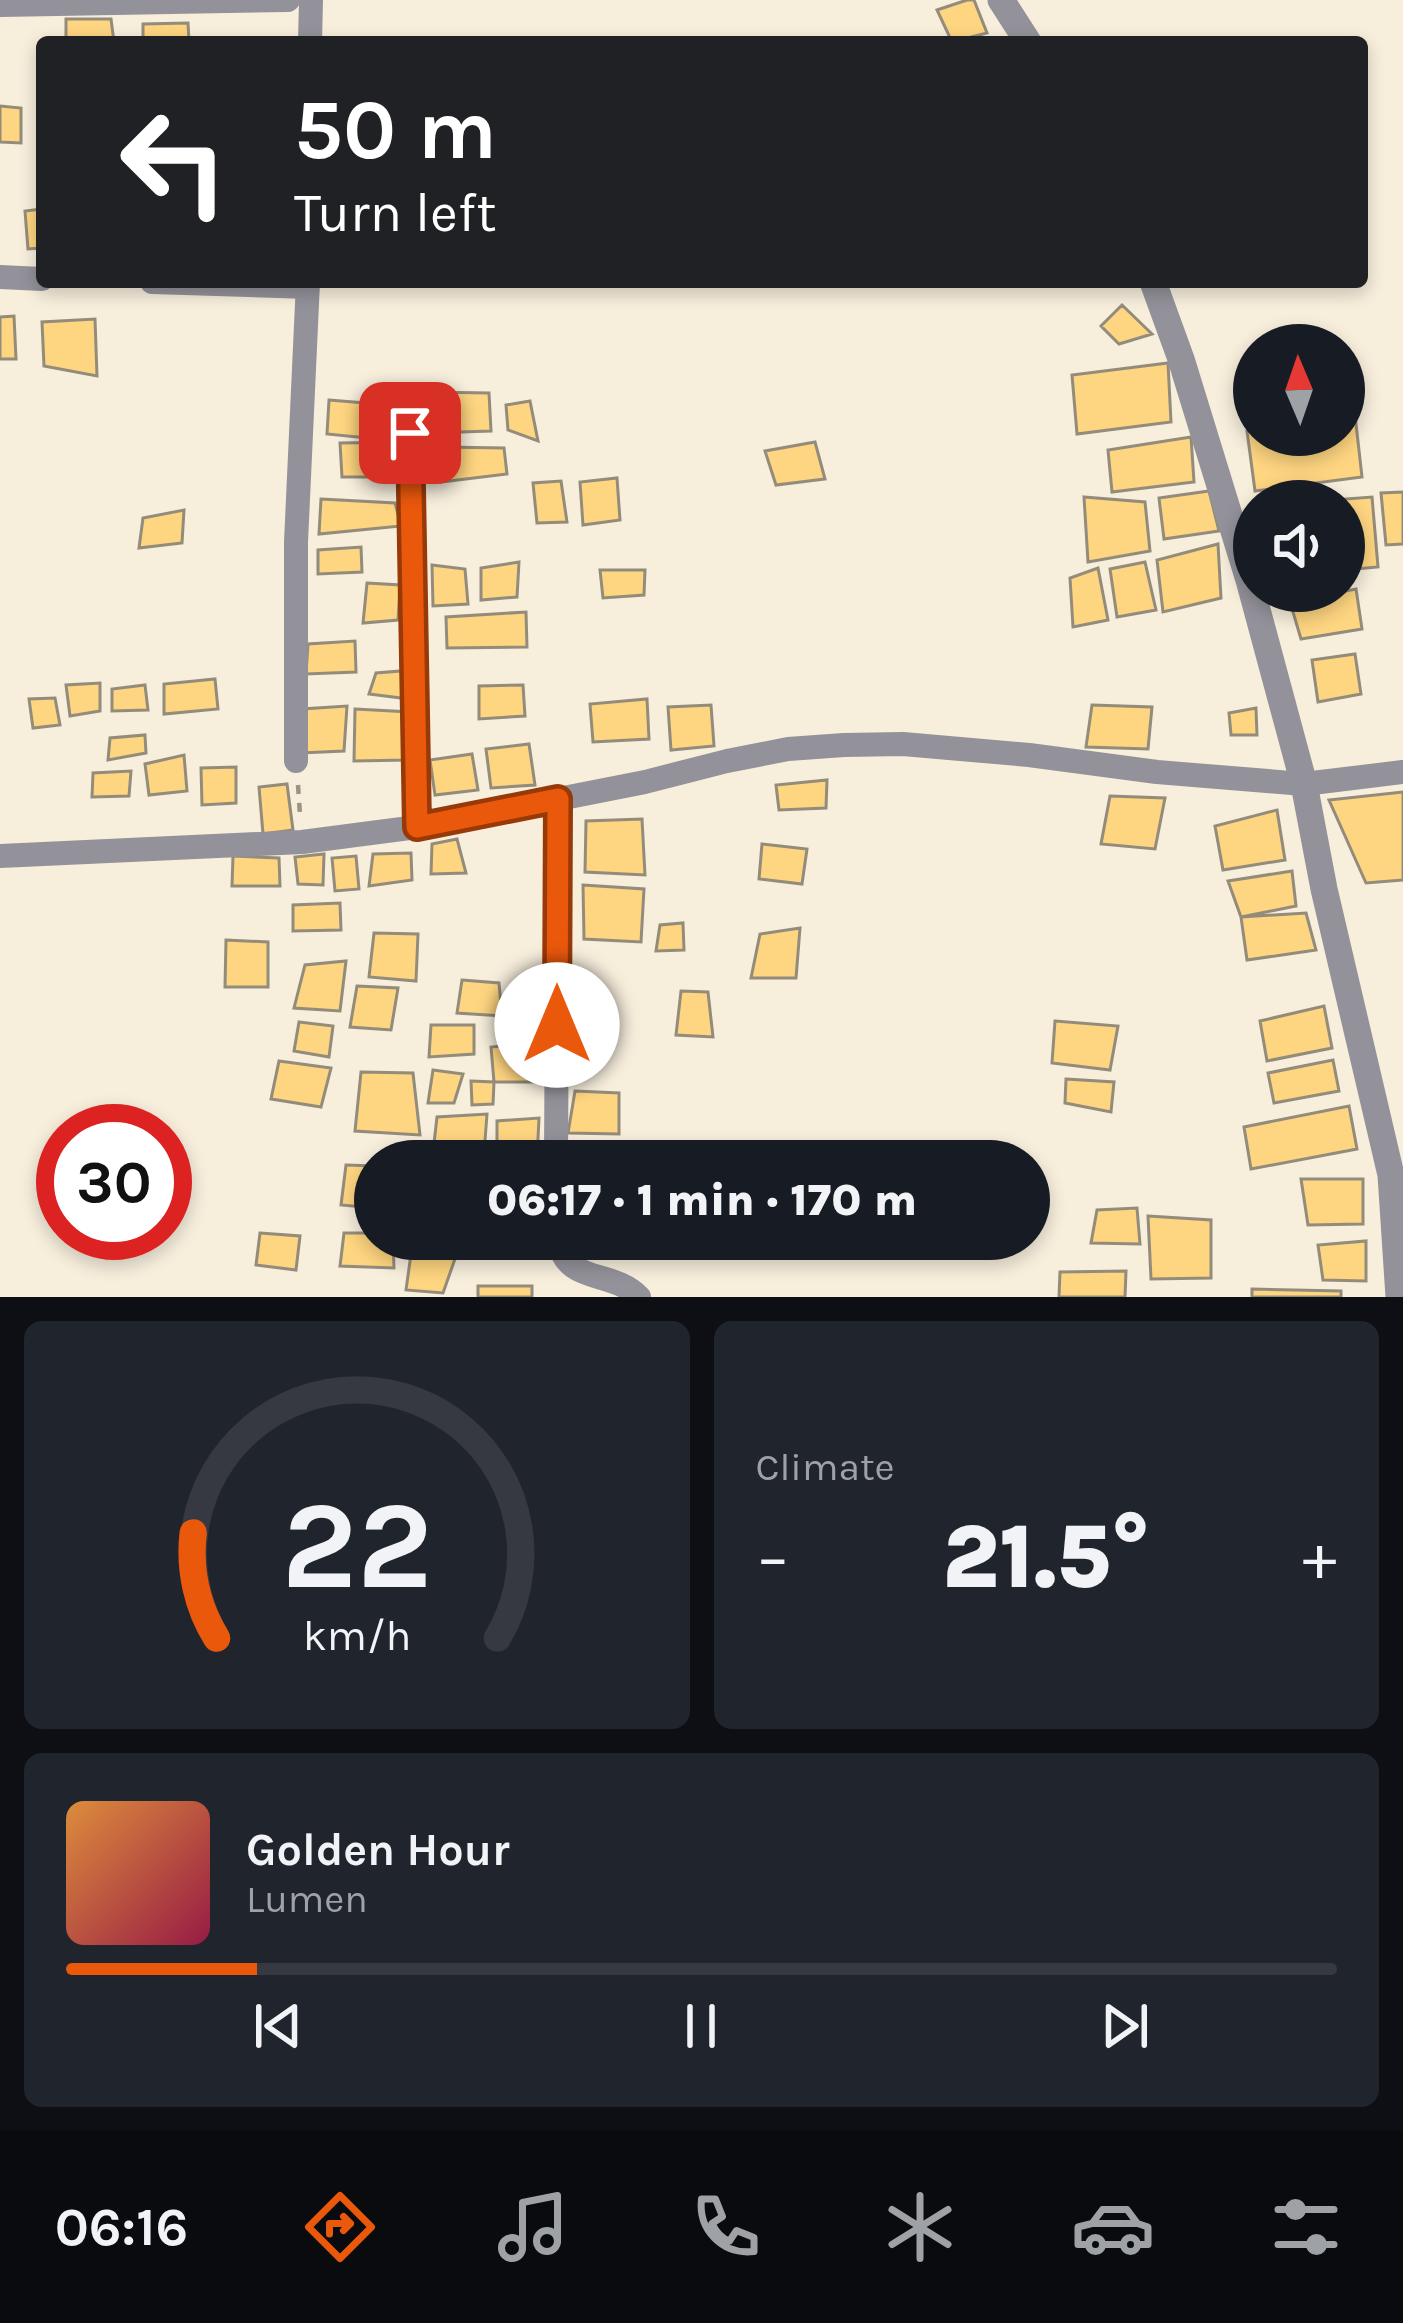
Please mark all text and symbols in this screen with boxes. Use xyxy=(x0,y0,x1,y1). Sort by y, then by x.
text: 50 m xyxy=(294,81,497,179)
icon: left xyxy=(96,84,252,240)
text: Turn left xyxy=(294,181,497,245)
north arrow xyxy=(1233,324,1365,456)
map controls xyxy=(1233,324,1365,612)
pin xyxy=(359,382,461,484)
icon: arrive xyxy=(377,400,443,466)
button: sound xyxy=(1233,480,1365,612)
position arrow xyxy=(494,962,620,1088)
speed limit sign: 30 xyxy=(36,1104,192,1260)
text: 06:17 · 1 min · 170 m xyxy=(487,1174,917,1226)
text: Climate xyxy=(756,1444,895,1490)
text: 22 xyxy=(281,1473,432,1618)
text: 21.5° xyxy=(942,1504,1150,1610)
text: − xyxy=(756,1518,790,1596)
text: + xyxy=(1302,1518,1337,1596)
text: km/h xyxy=(302,1611,411,1661)
text: Golden Hour xyxy=(246,1824,510,1876)
text: Lumen xyxy=(246,1876,368,1922)
icon: previous xyxy=(245,1993,311,2059)
icon: pause xyxy=(668,1993,734,2059)
icon: next xyxy=(1092,1993,1158,2059)
icon: directions xyxy=(298,2185,382,2269)
icon: music xyxy=(491,2185,575,2269)
icon: phone xyxy=(684,2185,768,2269)
icon: climate xyxy=(878,2185,962,2269)
icon: car xyxy=(1071,2185,1155,2269)
icon: filters xyxy=(1264,2185,1348,2269)
text: 06:16 xyxy=(55,2195,188,2259)

